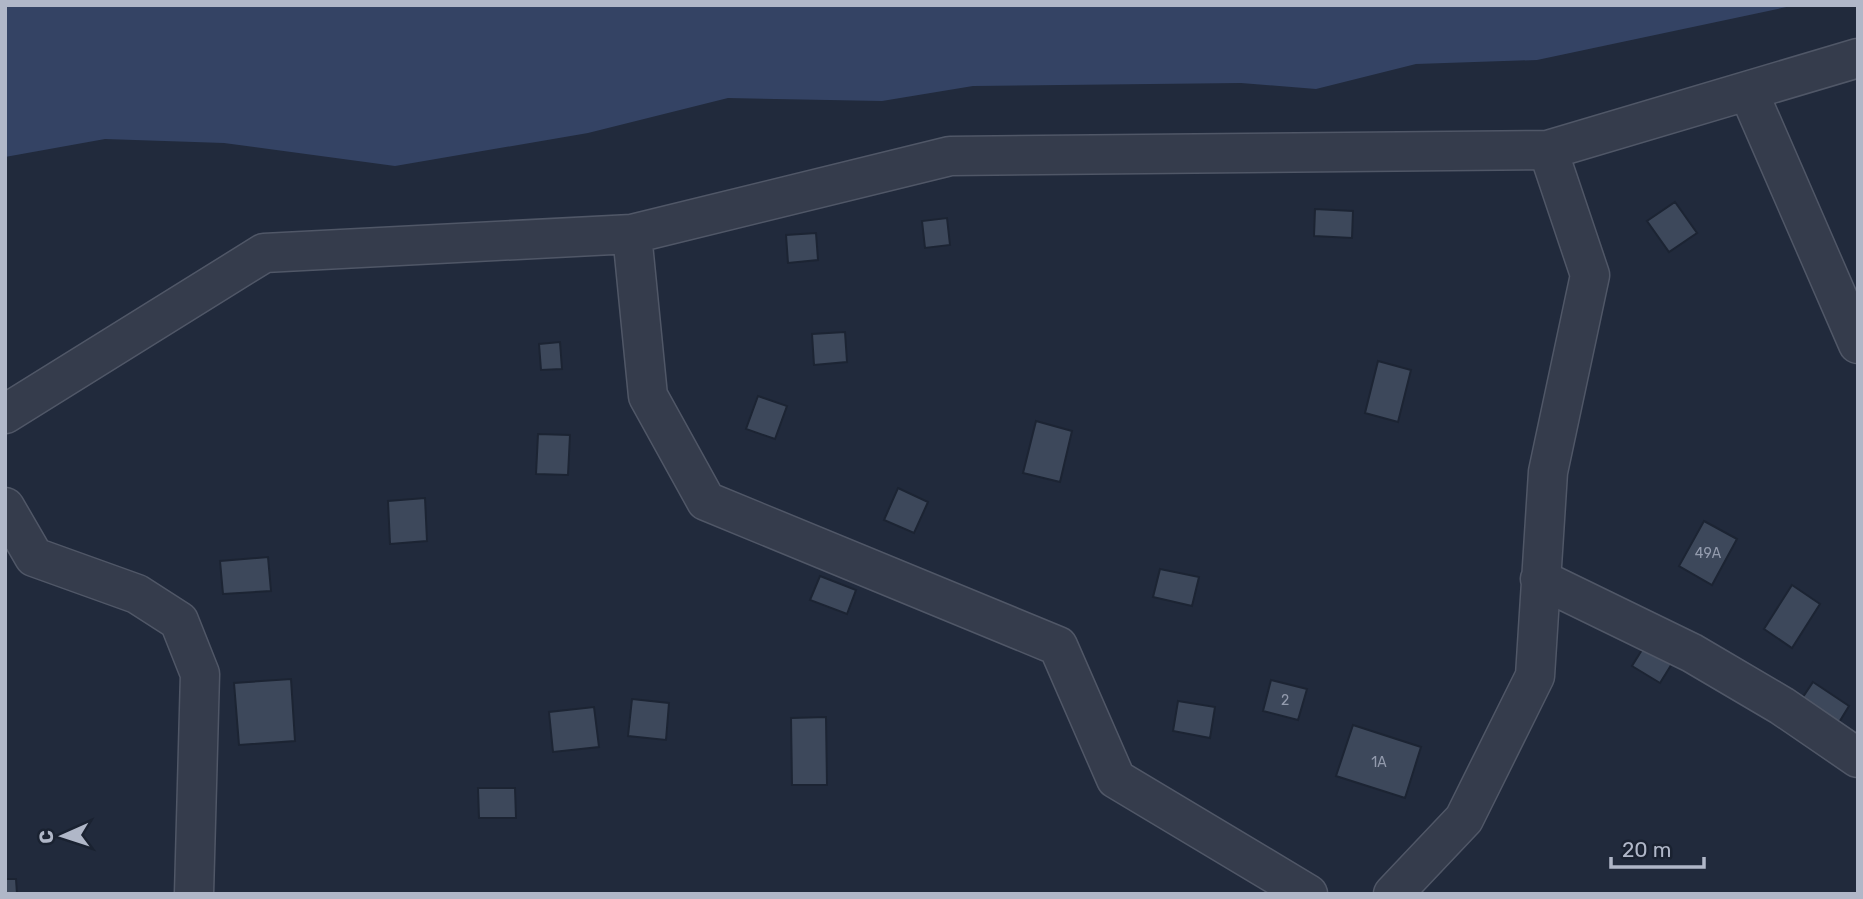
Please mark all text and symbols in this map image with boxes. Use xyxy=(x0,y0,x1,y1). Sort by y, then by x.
house number: 49А xyxy=(1695,545,1722,562)
house number: 2 xyxy=(1281,692,1289,709)
house number: 1А xyxy=(1371,754,1387,771)
north arrow xyxy=(28,801,98,871)
scale bar xyxy=(1611,825,1704,869)
text: С xyxy=(35,830,58,844)
text: 20 m xyxy=(1622,837,1671,862)

